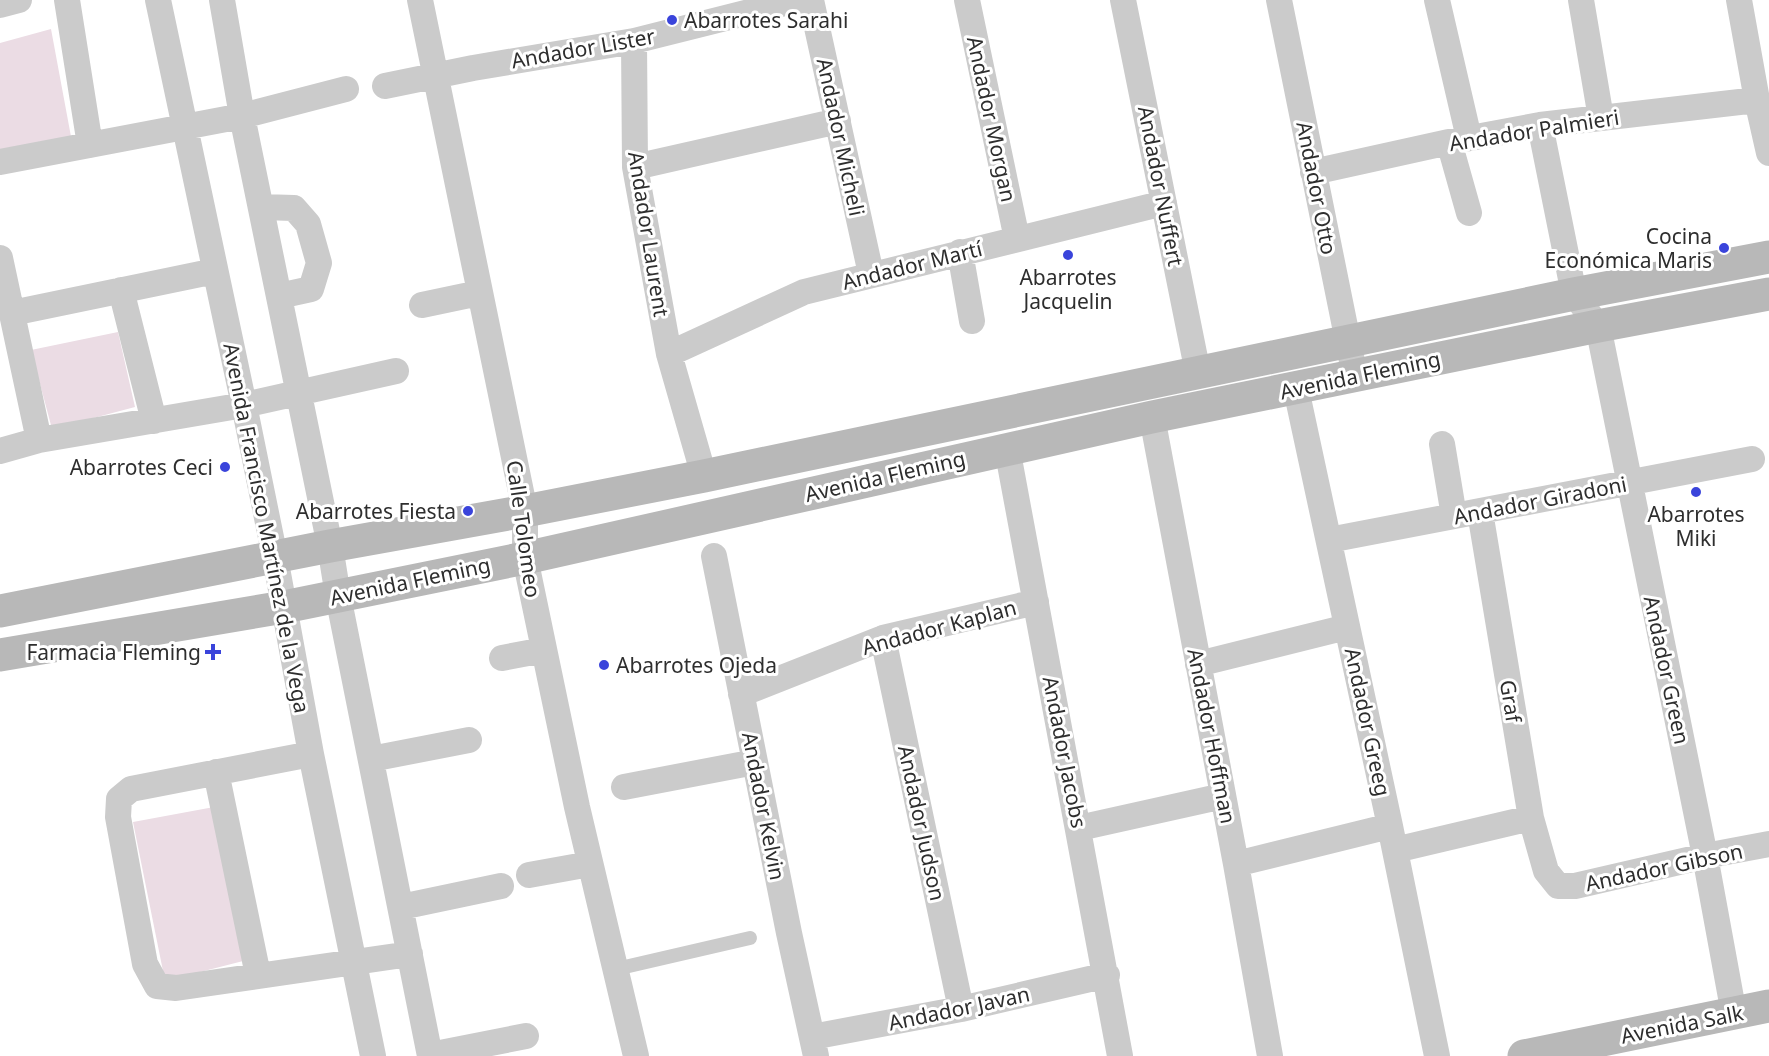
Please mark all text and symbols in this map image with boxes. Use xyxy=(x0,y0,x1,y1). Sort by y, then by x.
place label: Abarrotes Sarahi xyxy=(684,6,848,34)
marker: Abarrotes Sarahi xyxy=(665,13,679,27)
street label: Andador Lister xyxy=(509,22,657,74)
street label: Andador Morgan xyxy=(961,34,1023,204)
street label: Andador Micheli xyxy=(811,55,871,219)
street label: Andador Palmieri xyxy=(1447,103,1621,157)
street label: Andador Nuffert xyxy=(1132,104,1190,269)
street label: Andador Otto xyxy=(1290,119,1344,257)
street label: Andador Laurent xyxy=(622,149,676,319)
place label: Cocina Económica Maris xyxy=(1545,222,1712,274)
street label: Andador Martí xyxy=(839,234,985,296)
marker: Cocina Económica Maris xyxy=(1717,241,1731,255)
marker: Abarrotes Jacquelin xyxy=(1061,248,1075,262)
place label: Abarrotes Jacquelin xyxy=(1019,263,1117,315)
street label: Avenida Francisco Martínez de la Vega xyxy=(217,341,317,715)
street label: Avenida Fleming xyxy=(1277,344,1443,406)
street label: Avenida Fleming xyxy=(802,444,968,508)
place label: Abarrotes Ceci xyxy=(70,453,213,481)
street label: Calle Tolomeo xyxy=(501,459,547,599)
marker: Abarrotes Ceci xyxy=(218,460,232,474)
street label: Andador Giradoni xyxy=(1451,470,1629,530)
marker: Abarrotes Miki xyxy=(1689,485,1703,499)
place label: Abarrotes Fiesta xyxy=(296,497,456,525)
place label: Abarrotes Miki xyxy=(1647,500,1745,552)
marker: Abarrotes Fiesta xyxy=(461,504,475,518)
street label: Avenida Fleming xyxy=(327,550,493,612)
street label: Andador Kaplan xyxy=(859,593,1019,661)
street label: Andador Green xyxy=(1638,593,1696,747)
place label: Farmacia Fleming xyxy=(26,638,201,666)
marker: Farmacia Fleming xyxy=(206,645,220,659)
street label: Andador Greeg xyxy=(1339,645,1397,799)
street label: Andador Hoffman xyxy=(1181,646,1243,826)
place label: Abarrotes Ojeda xyxy=(616,651,777,679)
marker: Abarrotes Ojeda xyxy=(597,658,611,672)
street label: Andador Jacobs xyxy=(1037,674,1093,830)
street label: Graf xyxy=(1494,678,1528,726)
street label: Andador Kelvin xyxy=(736,730,792,882)
street label: Andador Judson xyxy=(892,743,952,903)
street label: Andador Gibson xyxy=(1583,837,1745,897)
street label: Andador Javan xyxy=(886,979,1032,1037)
street label: Avenida Salk xyxy=(1618,998,1747,1050)

